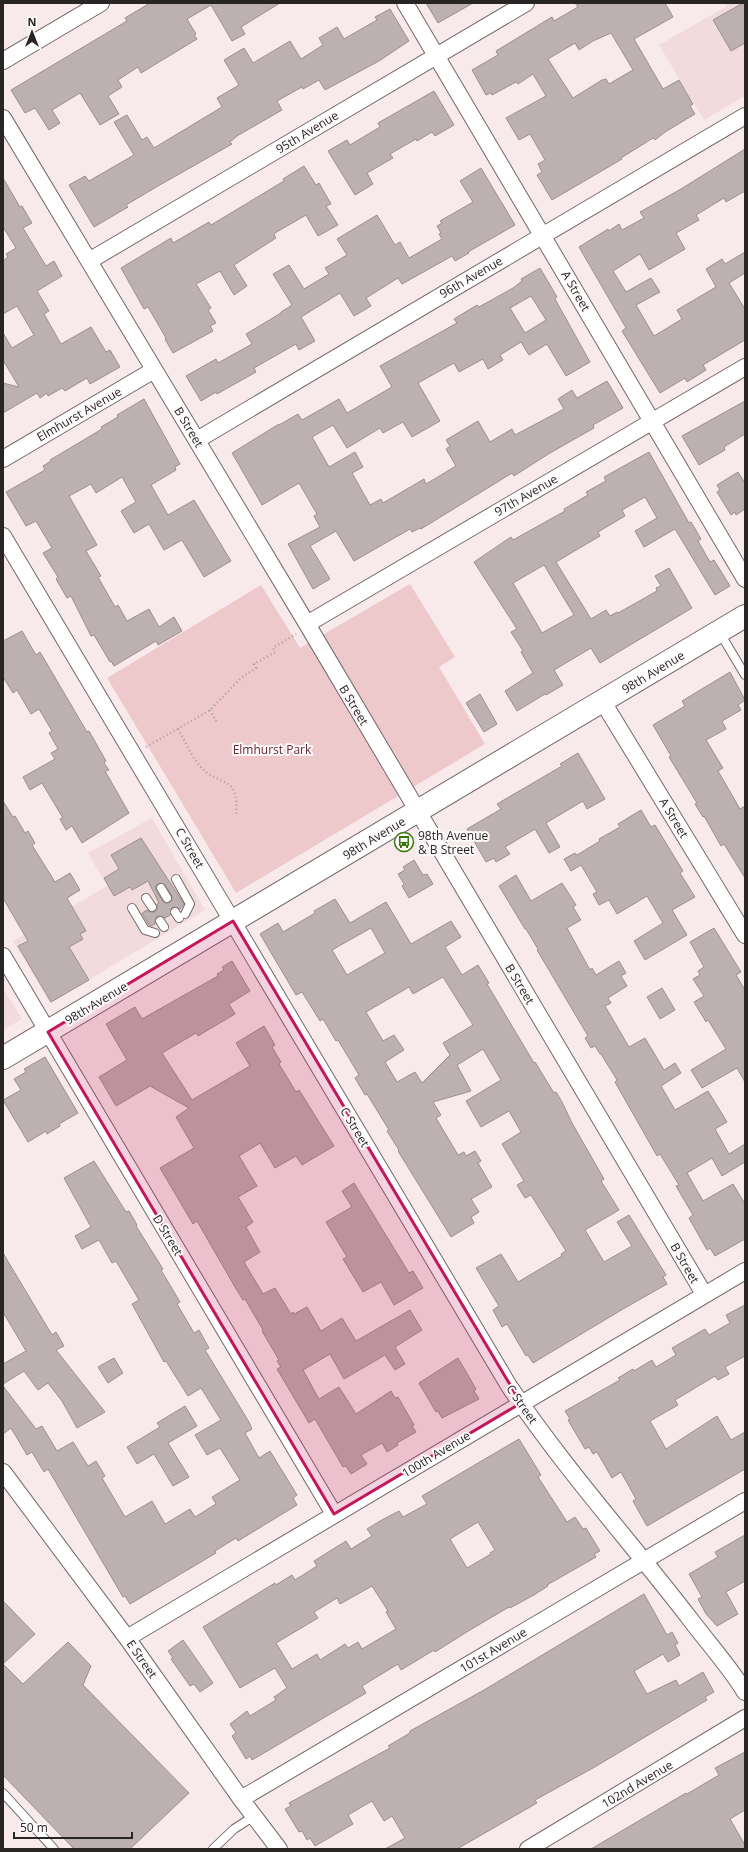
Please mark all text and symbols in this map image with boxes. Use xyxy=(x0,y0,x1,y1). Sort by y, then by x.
north arrow xyxy=(12,12,52,52)
text: N xyxy=(28,14,36,29)
street label: 95th Avenue xyxy=(273,106,342,157)
street label: 96th Avenue xyxy=(436,252,506,302)
street label: A Street xyxy=(558,268,594,314)
street label: Elmhurst Avenue xyxy=(33,383,125,445)
street label: B Street xyxy=(170,404,208,450)
street label: 97th Avenue xyxy=(491,470,561,520)
street label: 98th Avenue xyxy=(619,646,688,697)
street label: B Street xyxy=(335,682,373,728)
park label: Elmhurst Park xyxy=(233,741,312,758)
street label: A Street xyxy=(655,795,693,841)
street label: 98th Avenue xyxy=(340,812,409,863)
street label: C Street xyxy=(172,825,208,871)
place label: 98th Avenue & B Street xyxy=(418,827,489,858)
bus stop icon: 98th Avenue & B Street xyxy=(393,831,415,853)
street label: B Street xyxy=(501,961,539,1007)
street label: 98th Avenue xyxy=(62,977,131,1028)
street label: C Street xyxy=(336,1104,374,1150)
street label: D Street xyxy=(149,1211,187,1259)
street label: B Street xyxy=(667,1240,703,1286)
street label: C Street xyxy=(502,1381,542,1427)
street label: 100th Avenue xyxy=(399,1427,474,1481)
street label: 101st Avenue xyxy=(456,1623,530,1677)
street label: E Street xyxy=(123,1636,161,1682)
street label: 102nd Avenue xyxy=(598,1756,676,1812)
scale bar xyxy=(14,1814,132,1840)
text: 50 m xyxy=(20,1819,48,1836)

